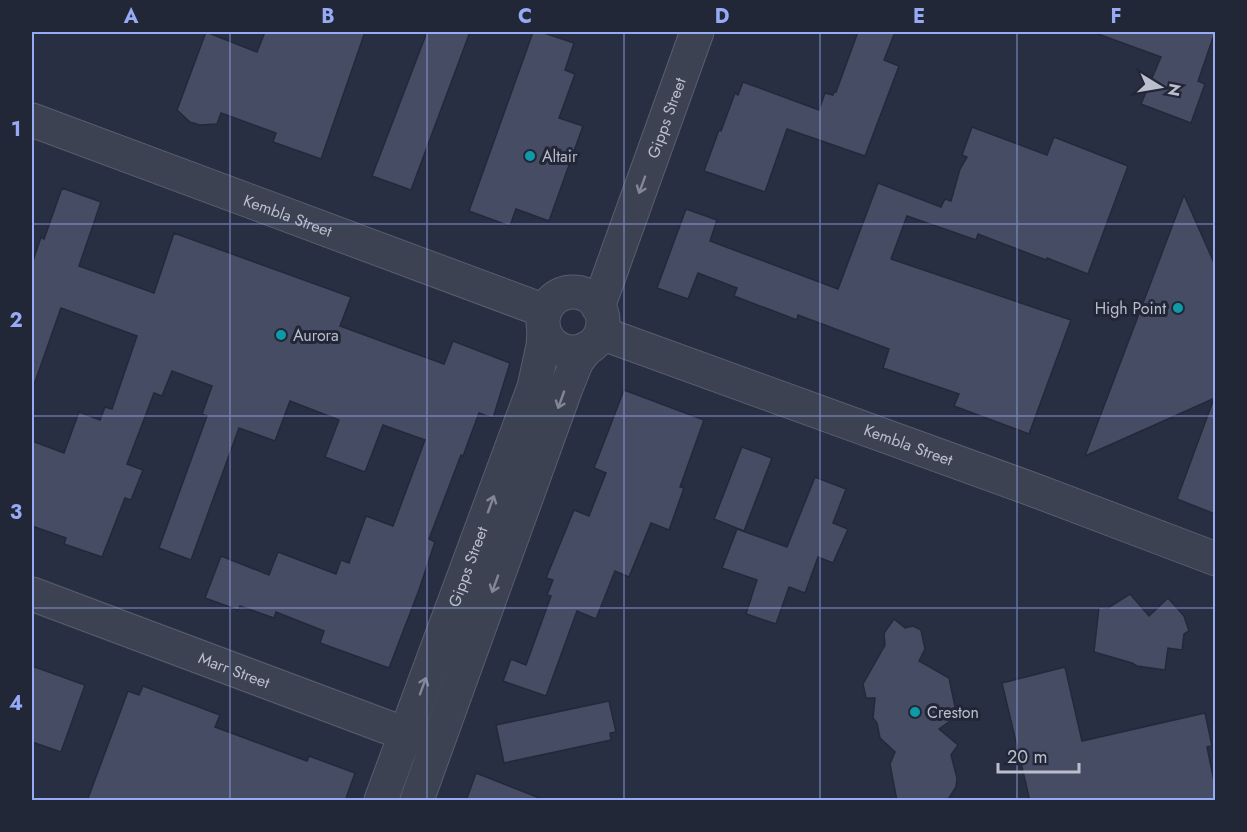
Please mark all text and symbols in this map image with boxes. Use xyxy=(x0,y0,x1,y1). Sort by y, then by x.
text: A xyxy=(123,2,139,31)
text: B xyxy=(321,2,335,31)
text: C xyxy=(518,2,532,31)
text: D xyxy=(715,2,729,31)
text: E xyxy=(913,2,925,31)
text: F xyxy=(1110,2,1122,31)
north arrow xyxy=(1130,57,1190,117)
street label: Gipps Street xyxy=(641,74,692,162)
text: N xyxy=(1162,81,1187,98)
text: 1 xyxy=(11,115,21,144)
place label: Altair xyxy=(542,145,578,168)
marker: Altair xyxy=(523,149,537,163)
one-way arrow xyxy=(635,175,646,194)
street label: Kembla Street xyxy=(240,189,335,243)
place label: High Point xyxy=(1095,297,1166,320)
marker: High Point xyxy=(1171,301,1185,315)
text: 2 xyxy=(9,306,23,335)
place label: Aurora xyxy=(293,324,339,347)
marker: Aurora xyxy=(274,328,288,342)
one-way arrow xyxy=(555,390,566,409)
street label: Kembla Street xyxy=(861,418,956,472)
one-way arrow xyxy=(486,495,497,513)
text: 3 xyxy=(10,498,22,527)
street label: Gipps Street xyxy=(443,523,493,610)
one-way arrow xyxy=(489,574,500,593)
street label: Marr Street xyxy=(195,646,273,694)
one-way arrow xyxy=(418,678,429,696)
text: 4 xyxy=(9,689,23,718)
place label: Creston xyxy=(927,701,979,724)
marker: Creston xyxy=(908,705,922,719)
scale bar xyxy=(998,736,1079,774)
text: 20 m xyxy=(1007,744,1047,770)

